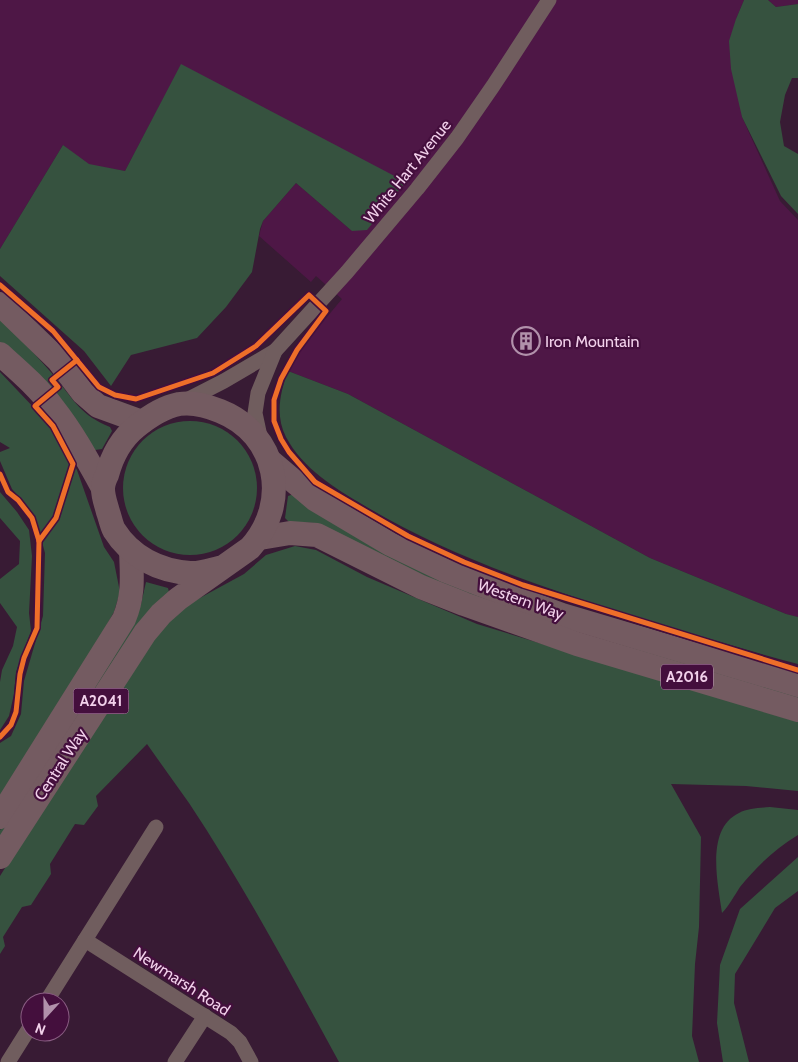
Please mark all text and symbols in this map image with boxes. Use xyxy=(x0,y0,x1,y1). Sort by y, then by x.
street label: White Hart Avenue xyxy=(360,116,455,227)
building icon: Iron Mountain xyxy=(511,326,541,356)
place label: Iron Mountain xyxy=(545,332,639,351)
street label: Western Way xyxy=(475,575,567,624)
road number: A2016 xyxy=(661,664,713,690)
road number: A2041 xyxy=(74,688,128,714)
street label: Central Way xyxy=(30,725,91,804)
street label: Newmarsh Road xyxy=(130,943,234,1020)
north arrow xyxy=(20,992,70,1042)
text: N xyxy=(32,1019,48,1039)

